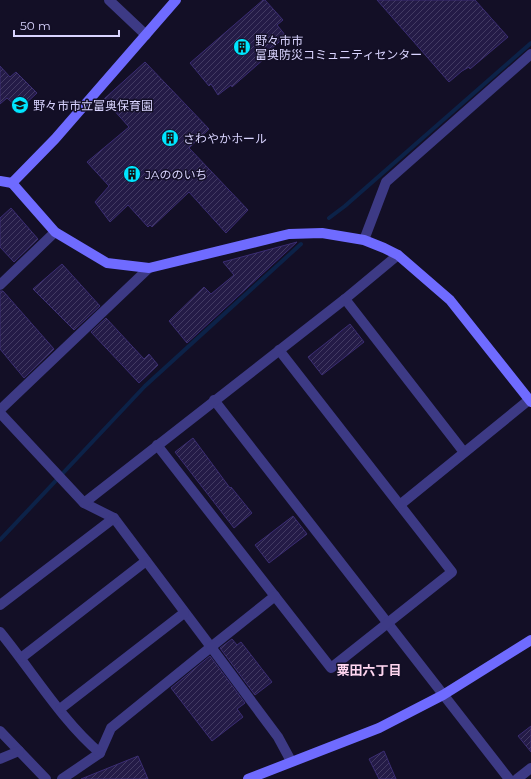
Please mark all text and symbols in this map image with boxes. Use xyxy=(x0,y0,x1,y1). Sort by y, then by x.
scale bar xyxy=(14,12,119,38)
text: 50 m xyxy=(20,18,51,33)
place label: 野々市市 富奥防災コミュニティセンター xyxy=(255,33,422,62)
building icon: 野々市市 富奥防災コミュニティセンター xyxy=(232,37,252,57)
school or university icon: 野々市市立富奥保育園 xyxy=(10,95,30,115)
place label: 野々市市立富奥保育園 xyxy=(33,98,153,113)
building icon: さわやかホール xyxy=(160,128,180,148)
place label: さわやかホール xyxy=(183,131,267,146)
building icon: JAののいち xyxy=(122,164,142,184)
place label: JAののいち xyxy=(144,167,207,182)
district label: 粟田六丁目 xyxy=(336,662,402,678)

